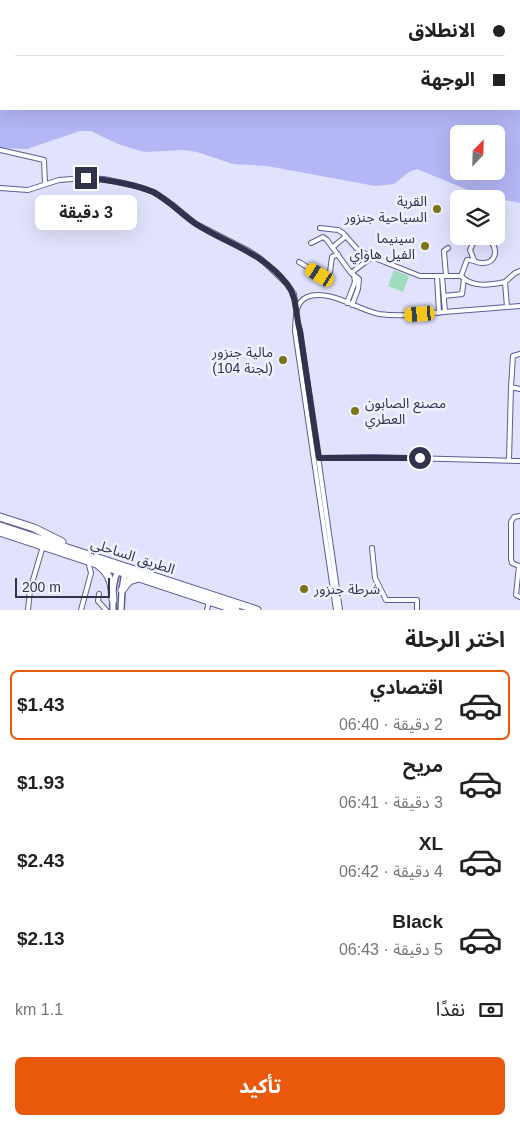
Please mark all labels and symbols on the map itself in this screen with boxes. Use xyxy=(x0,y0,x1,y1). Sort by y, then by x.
north arrow xyxy=(450,125,505,180)
route end xyxy=(75,167,97,189)
place label: القرية السياحية جنزور xyxy=(344,193,427,226)
callout: 3 دقيقة xyxy=(35,196,137,230)
marker: القرية السياحية جنزور xyxy=(431,203,443,215)
place label: سينيما الفيل هاواي xyxy=(349,230,415,265)
marker: سينيما الفيل هاواي xyxy=(419,240,431,252)
car xyxy=(303,261,336,289)
car xyxy=(404,305,435,323)
place label: مالية جنزور (لجنة 104) xyxy=(211,344,273,376)
marker: مالية جنزور (لجنة 104) xyxy=(277,354,289,366)
place label: مصنع الصابون العطري xyxy=(365,395,446,430)
marker: مصنع الصابون العطري xyxy=(349,405,361,417)
route start xyxy=(409,447,431,469)
street label: الطريق الساحلي xyxy=(88,535,177,580)
scale bar xyxy=(15,575,110,598)
place label: شرطة جنزور xyxy=(313,581,380,598)
marker: شرطة جنزور xyxy=(298,583,310,595)

